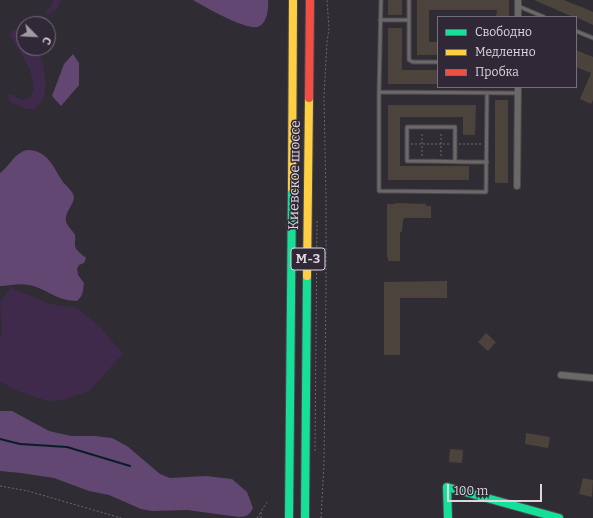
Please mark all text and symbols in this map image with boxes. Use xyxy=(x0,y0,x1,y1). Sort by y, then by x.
north arrow xyxy=(16,16,56,56)
legend xyxy=(437,16,577,88)
text: Свободно xyxy=(475,25,532,39)
text: С xyxy=(39,35,54,46)
text: Медленно xyxy=(475,45,536,59)
text: Пробка xyxy=(475,65,519,79)
street label: Киевское шоссе xyxy=(286,120,304,230)
road number: М-3 xyxy=(291,248,325,270)
scale bar xyxy=(449,476,544,502)
text: 100 m xyxy=(454,484,488,498)

